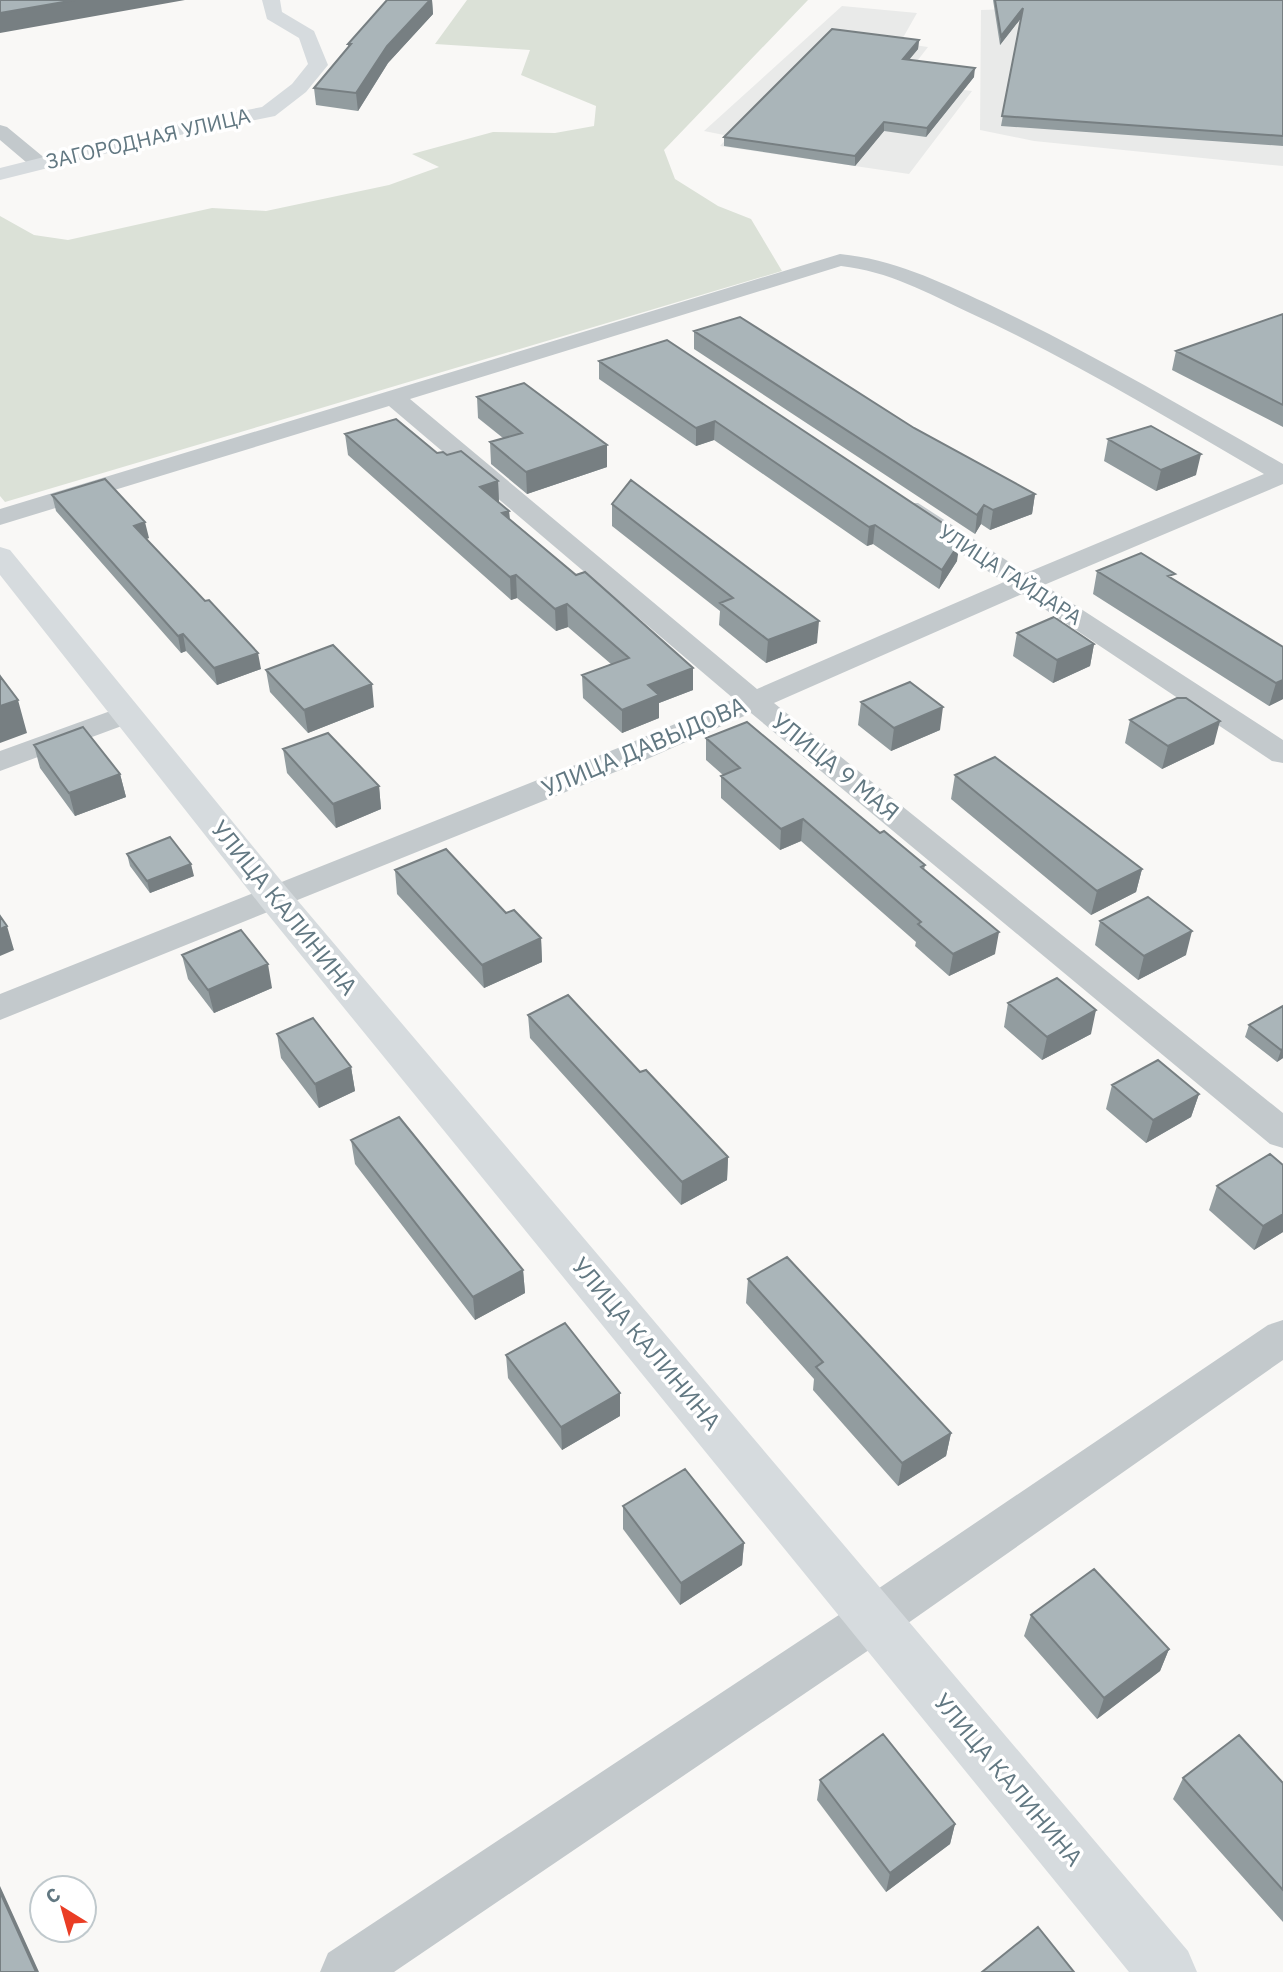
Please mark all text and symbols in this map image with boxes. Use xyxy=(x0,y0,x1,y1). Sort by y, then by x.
street label: ЗАГОРОДНАЯ УЛИЦА xyxy=(43,101,253,175)
street label: УЛИЦА ГАЙДАРА xyxy=(934,517,1088,631)
street label: УЛИЦА ДАВЫДОВА xyxy=(536,689,751,804)
street label: УЛИЦА 9 МАЯ xyxy=(765,705,906,828)
street label: УЛИЦА КАЛИНИНА xyxy=(204,813,365,1001)
street label: УЛИЦА КАЛИНИНА xyxy=(565,1250,728,1436)
street label: УЛИЦА КАЛИНИНА xyxy=(927,1686,1090,1872)
north arrow xyxy=(28,1874,98,1944)
text: С xyxy=(41,1882,65,1909)

